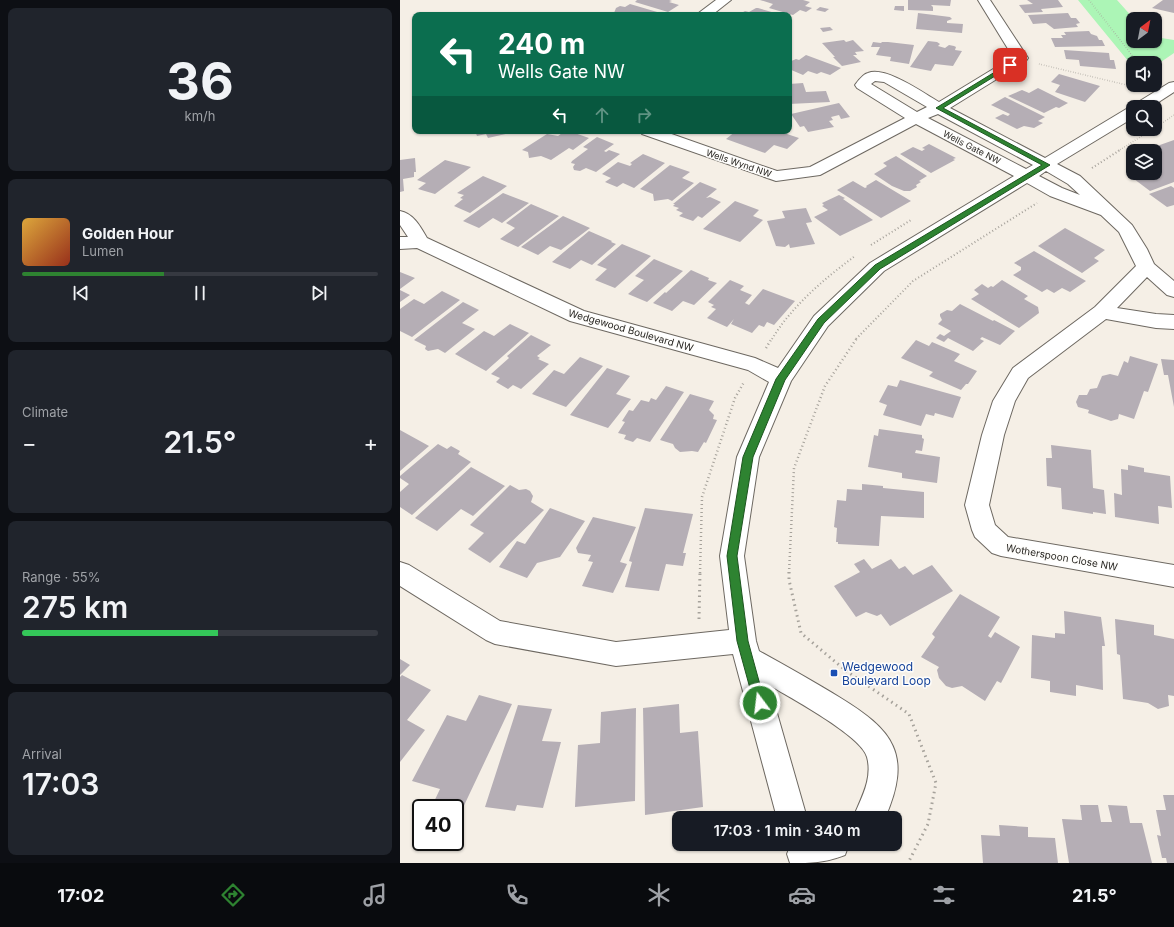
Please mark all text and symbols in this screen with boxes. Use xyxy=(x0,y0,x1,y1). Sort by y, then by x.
north arrow xyxy=(1126,12,1162,48)
map controls xyxy=(1126,12,1162,180)
text: 240 m xyxy=(498,27,585,61)
icon: left xyxy=(432,28,484,80)
pin xyxy=(993,48,1027,82)
text: 36 xyxy=(166,50,234,113)
icon: arrive xyxy=(999,54,1021,76)
button: sound xyxy=(1126,56,1162,92)
text: Wells Gate NW xyxy=(498,61,625,82)
button: search xyxy=(1126,100,1162,136)
icon: left xyxy=(549,104,571,126)
icon: ahead xyxy=(591,104,613,126)
icon: right xyxy=(633,104,655,126)
text: km/h xyxy=(185,108,215,124)
street label: Wells Gate NW xyxy=(941,128,1003,166)
button: layers xyxy=(1126,144,1162,180)
street label: Wells Wynd NW xyxy=(705,147,773,179)
text: Golden Hour xyxy=(82,224,174,243)
text: Lumen xyxy=(82,243,124,259)
icon: previous xyxy=(70,282,92,304)
icon: pause xyxy=(189,282,211,304)
icon: next xyxy=(308,282,330,304)
street label: Wedgewood Boulevard NW xyxy=(567,306,695,354)
text: Climate xyxy=(22,404,68,420)
text: 21.5° xyxy=(163,424,237,460)
text: − xyxy=(22,430,37,456)
text: + xyxy=(363,430,378,456)
street label: Wotherspoon Close NW xyxy=(1005,541,1119,573)
text: Range · 55% xyxy=(22,569,100,585)
text: 275 km xyxy=(22,589,128,625)
place label: Wedgewood Boulevard Loop xyxy=(842,659,931,688)
marker: Wedgewood Boulevard Loop xyxy=(829,668,839,678)
position arrow xyxy=(739,682,781,724)
text: Arrival xyxy=(22,746,62,762)
text: 17:03 xyxy=(22,766,99,802)
speed limit sign: 40 xyxy=(412,799,464,851)
text: 17:03 · 1 min · 340 m xyxy=(714,821,860,840)
icon: directions xyxy=(219,881,247,909)
icon: music xyxy=(361,881,389,909)
icon: phone xyxy=(503,881,531,909)
icon: climate xyxy=(645,881,673,909)
icon: car xyxy=(788,881,816,909)
icon: filters xyxy=(930,881,958,909)
text: 17:02 xyxy=(57,885,104,906)
text: 21.5° xyxy=(1072,885,1117,906)

